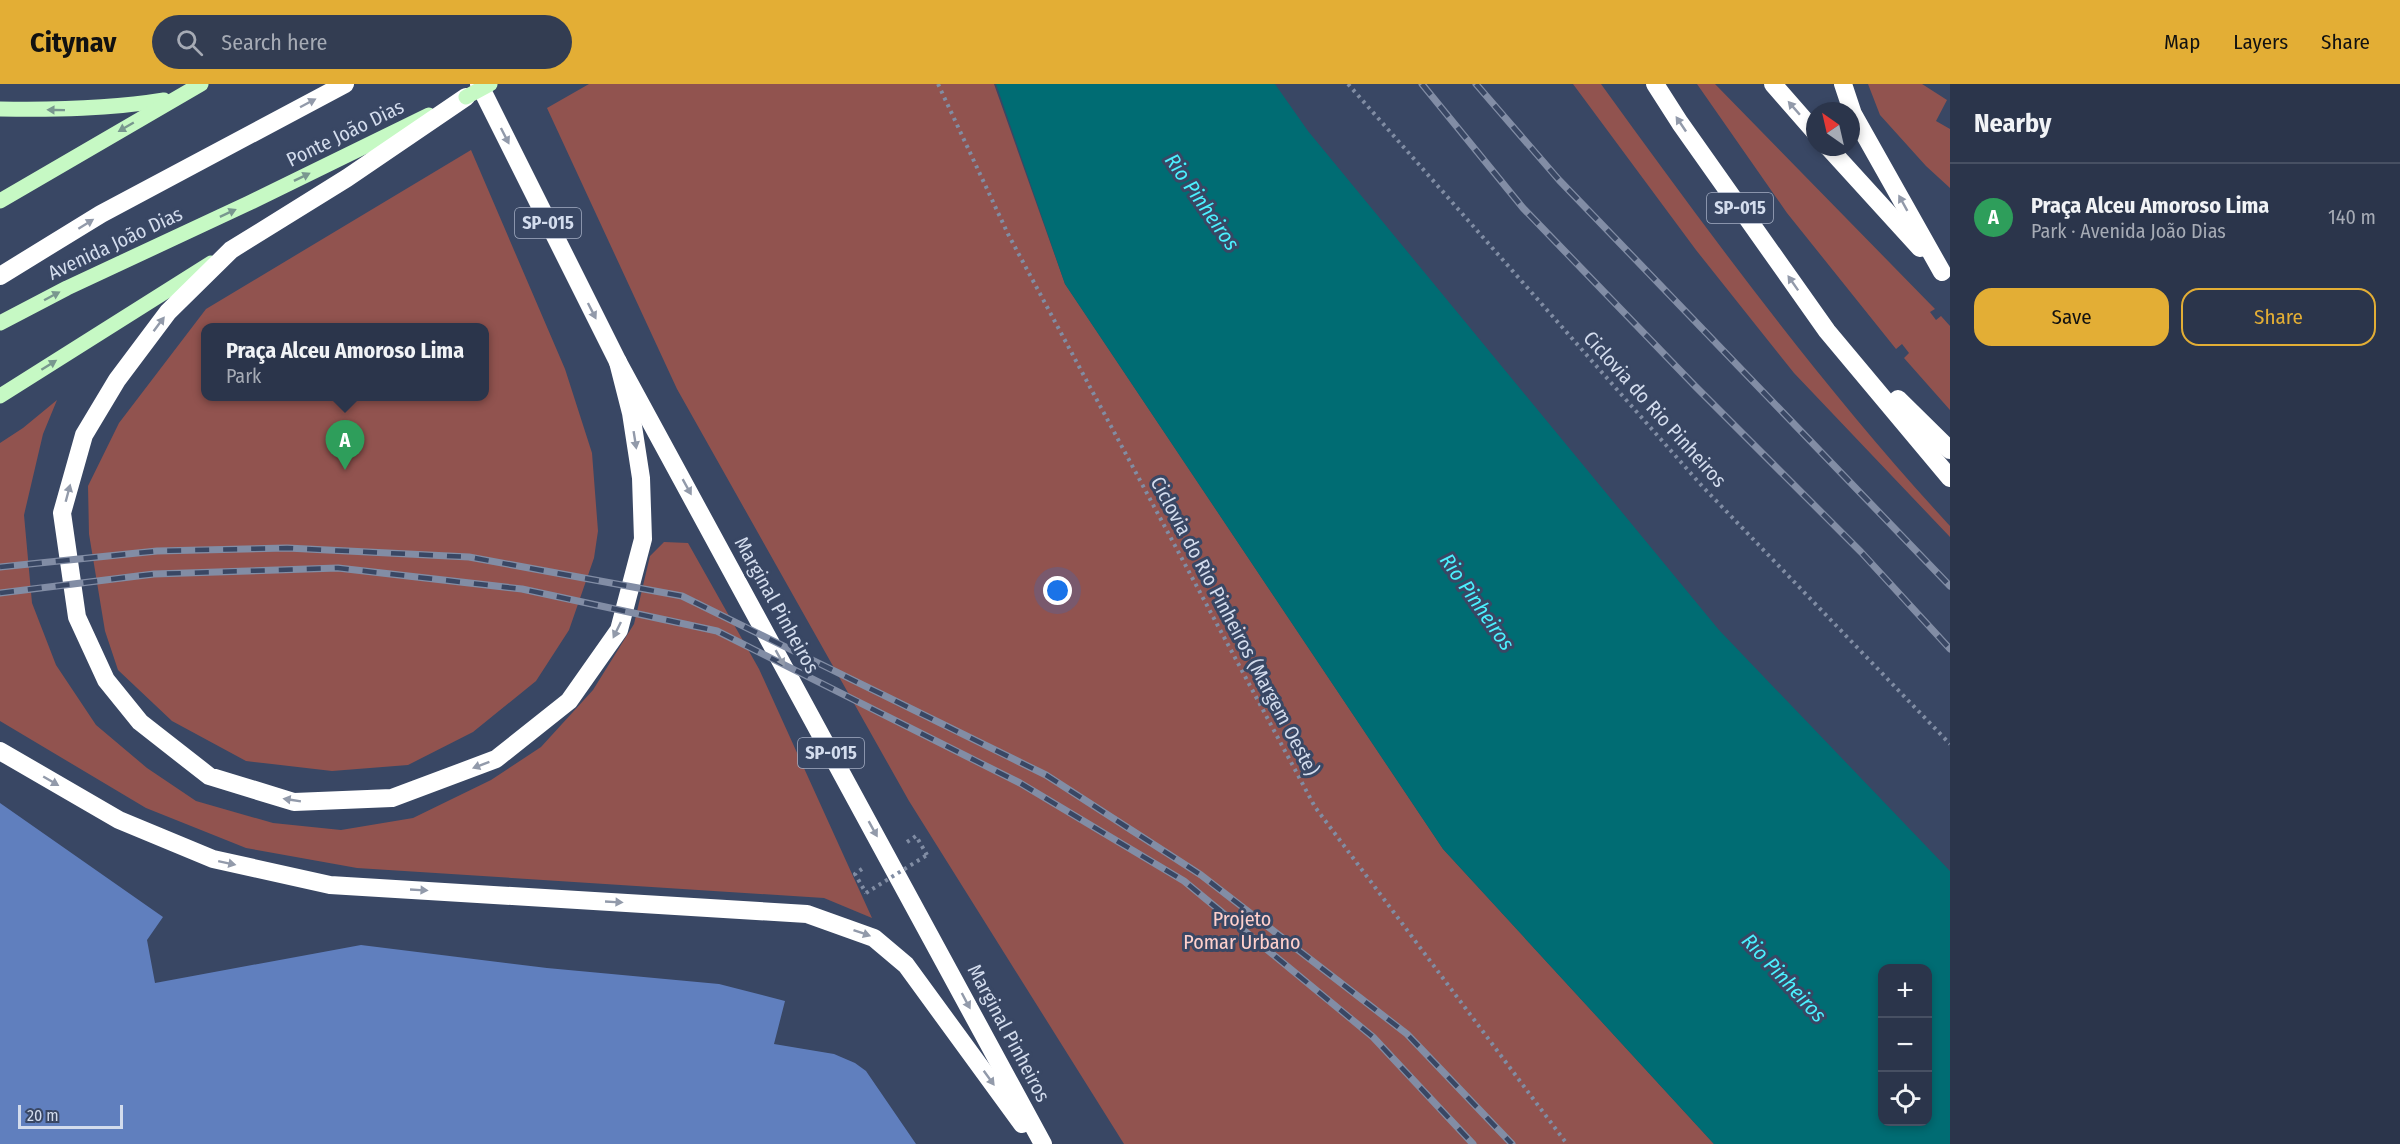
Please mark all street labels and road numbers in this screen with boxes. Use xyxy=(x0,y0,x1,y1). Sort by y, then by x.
street label: Ponte João Dias xyxy=(282,94,408,172)
road number: SP-015 xyxy=(1707,193,1773,223)
street label: Avenida João Dias xyxy=(44,201,186,285)
road number: SP-015 xyxy=(515,208,581,238)
street label: Ciclovia do Rio Pinheiros xyxy=(1579,326,1731,492)
street label: Ciclovia do Rio Pinheiros (Margem Oeste) xyxy=(1146,472,1324,780)
street label: Marginal Pinheiros xyxy=(730,533,824,677)
road number: SP-015 xyxy=(798,738,864,768)
street label: Marginal Pinheiros xyxy=(963,960,1055,1106)

